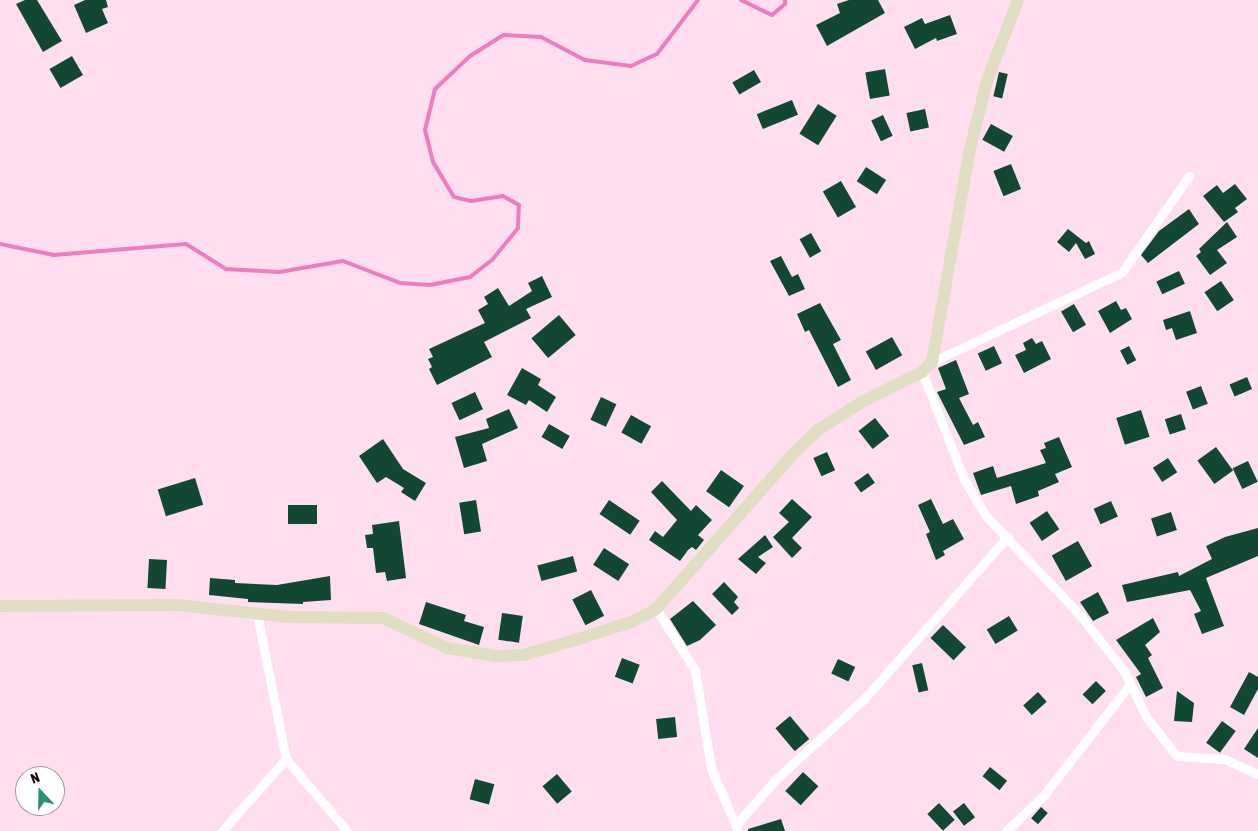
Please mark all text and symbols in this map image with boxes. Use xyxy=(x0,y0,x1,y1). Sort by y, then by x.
north arrow xyxy=(15,766,65,816)
text: N xyxy=(28,769,42,787)

